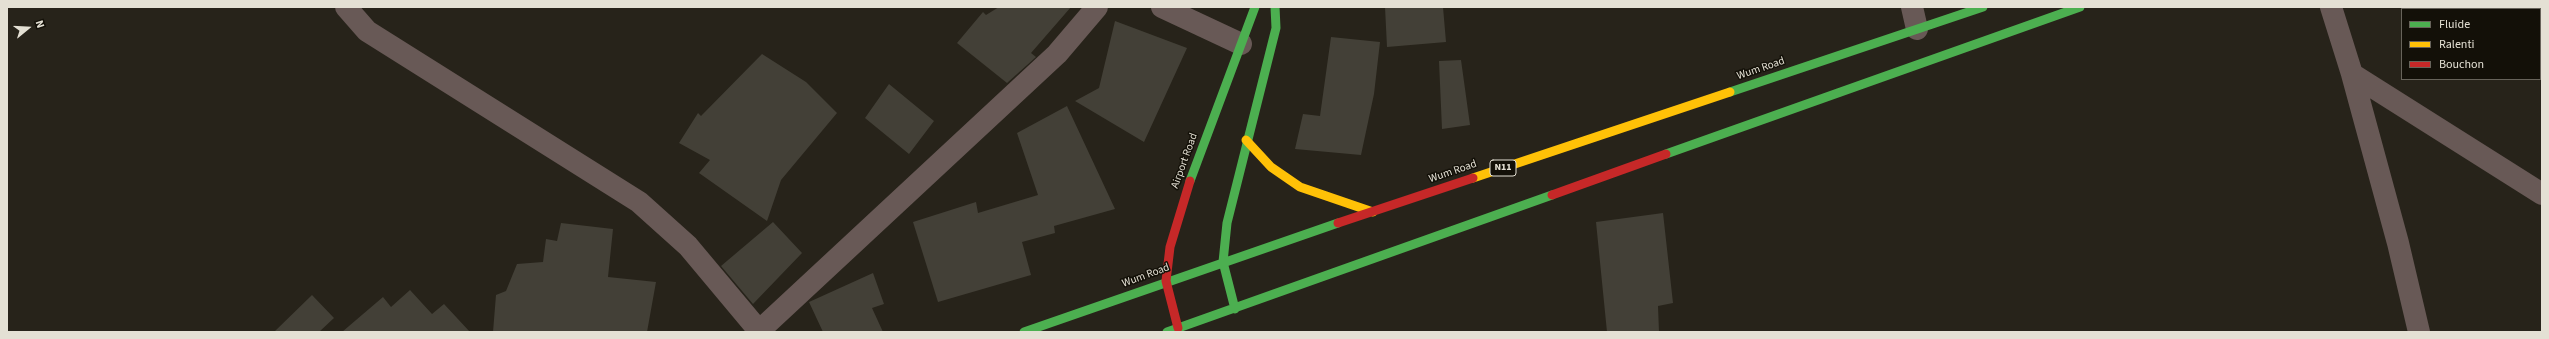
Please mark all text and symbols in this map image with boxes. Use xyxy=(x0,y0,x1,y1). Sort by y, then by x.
north arrow xyxy=(8,8,48,48)
legend xyxy=(2401,8,2541,80)
text: Fluide xyxy=(2439,16,2470,33)
text: N xyxy=(32,18,48,30)
text: Ralenti xyxy=(2439,36,2474,53)
street label: Wum Road xyxy=(1735,55,1787,83)
text: Bouchon xyxy=(2439,56,2484,73)
street label: Airport Road xyxy=(1169,132,1201,190)
street label: Wum Road xyxy=(1427,158,1479,186)
road number: N11 xyxy=(1490,160,1516,176)
street label: Wum Road xyxy=(1120,261,1172,291)

